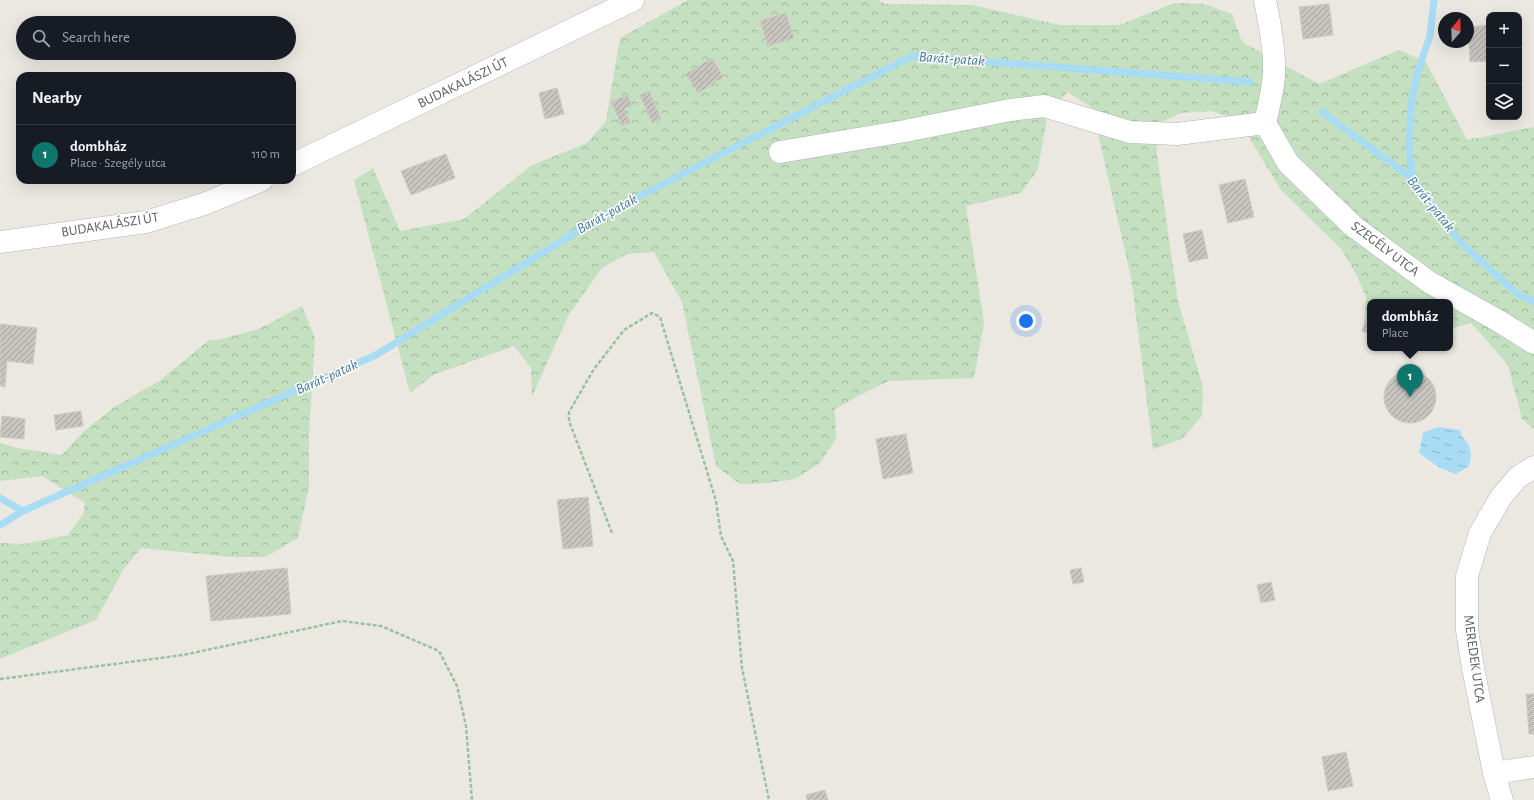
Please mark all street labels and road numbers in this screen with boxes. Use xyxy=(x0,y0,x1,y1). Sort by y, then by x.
street label: BUDAKALÁSZI ÚT xyxy=(414,52,510,111)
street label: BUDAKALÁSZI ÚT xyxy=(60,207,160,240)
street label: SZEGÉLY UTCA xyxy=(1348,217,1423,279)
street label: MEREDEK UTCA xyxy=(1461,614,1487,704)

